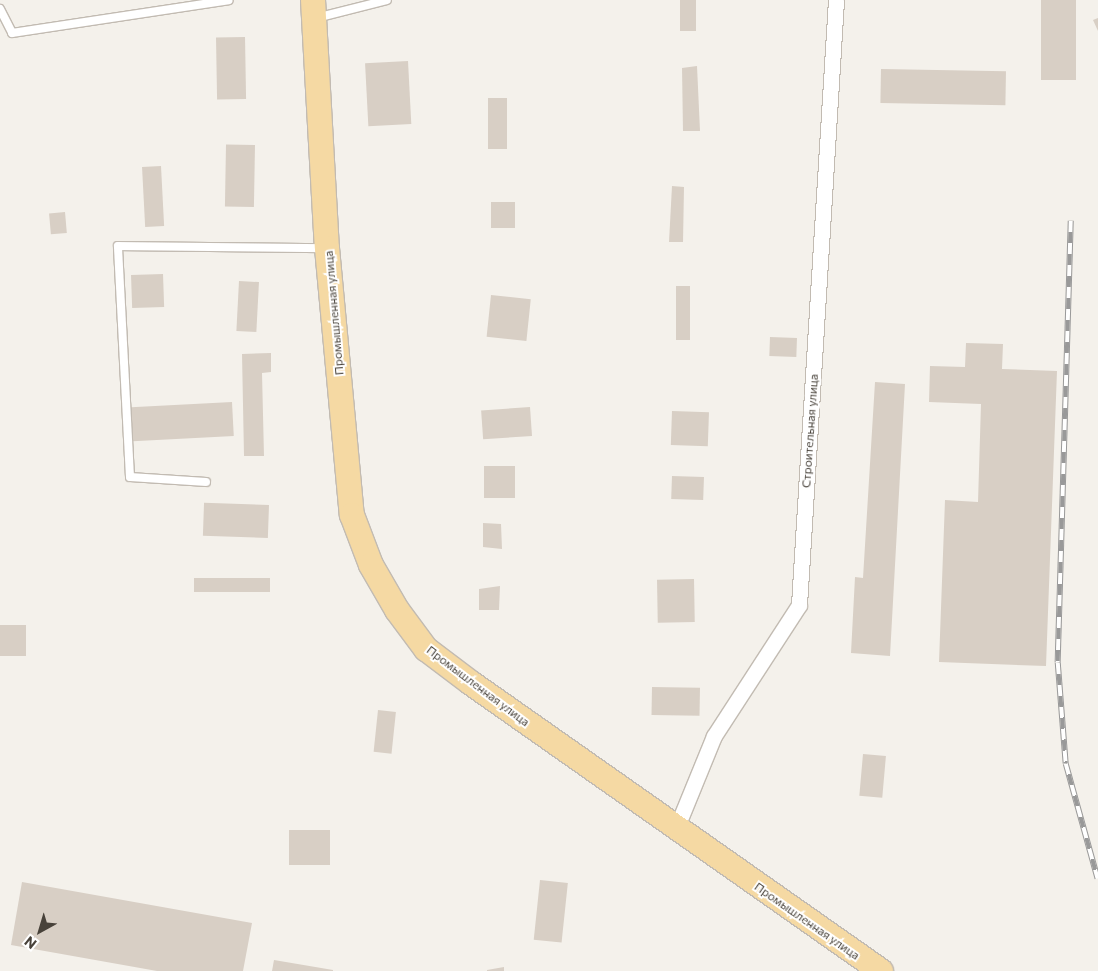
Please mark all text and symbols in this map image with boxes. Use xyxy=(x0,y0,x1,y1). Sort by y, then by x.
street label: Промышленная улица xyxy=(321,250,347,376)
street label: Строительная улица xyxy=(799,374,821,488)
street label: Промышленная улица xyxy=(424,643,532,729)
street label: Промышленная улица xyxy=(752,879,862,963)
north arrow xyxy=(15,906,65,956)
text: N xyxy=(21,933,40,953)

